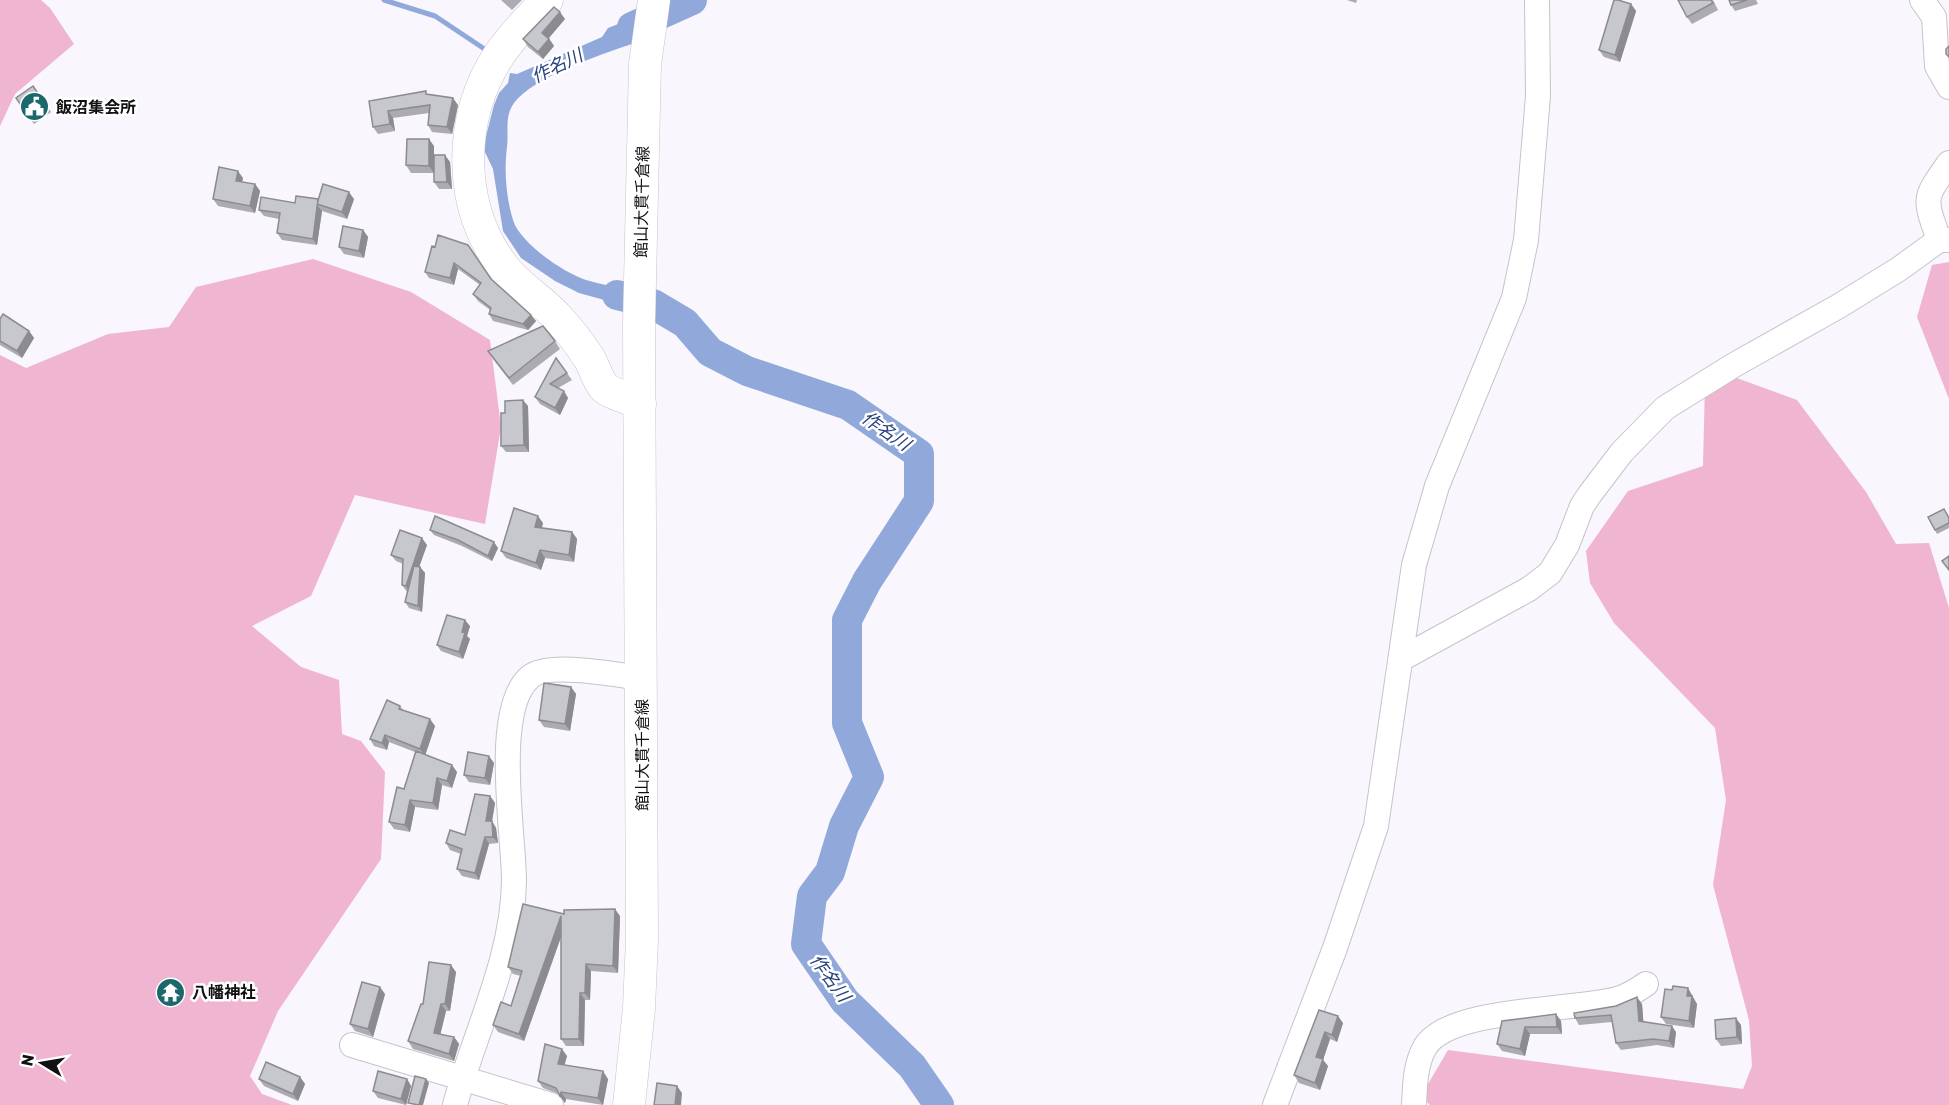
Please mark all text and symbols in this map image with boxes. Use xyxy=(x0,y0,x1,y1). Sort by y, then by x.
water label: 作名川 xyxy=(528,43,588,88)
public building icon: 飯沼集会所 xyxy=(19,91,51,123)
place label: 飯沼集会所 xyxy=(55,98,136,117)
street label: 館山大貫千倉線 xyxy=(632,146,652,258)
water label: 作名川 xyxy=(858,407,916,457)
street label: 館山大貫千倉線 xyxy=(633,699,652,811)
water label: 作名川 xyxy=(805,950,856,1008)
temple icon: 八幡神社 xyxy=(155,976,187,1008)
place label: 八幡神社 xyxy=(192,983,256,1002)
north arrow xyxy=(12,1033,72,1093)
text: N xyxy=(17,1053,38,1068)

